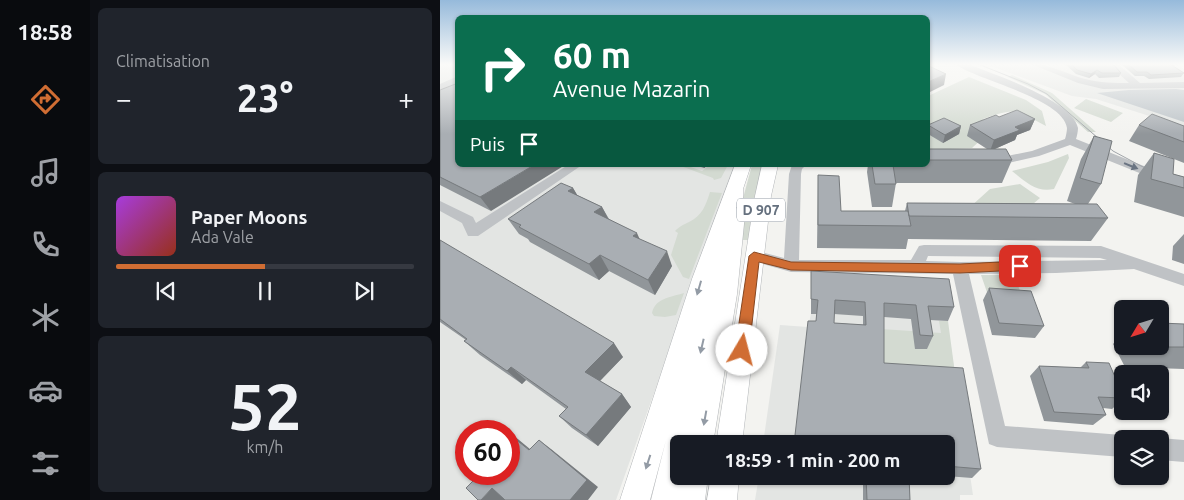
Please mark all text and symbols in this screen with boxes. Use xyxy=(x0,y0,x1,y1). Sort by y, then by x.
text: 18:58 xyxy=(17,19,73,44)
icon: right xyxy=(470,35,535,100)
text: 60 m xyxy=(553,35,631,75)
text: Climatisation xyxy=(116,52,210,70)
text: Avenue Mazarin xyxy=(553,76,710,101)
text: 23° xyxy=(237,77,293,119)
icon: directions xyxy=(28,82,63,117)
text: − xyxy=(116,83,132,114)
text: + xyxy=(398,83,414,114)
icon: arrive xyxy=(515,130,543,158)
text: Puis xyxy=(470,133,505,155)
icon: music xyxy=(28,155,63,190)
one-way arrow xyxy=(1124,162,1139,170)
road number: D 907 xyxy=(737,198,785,222)
text: Paper Moons xyxy=(191,206,308,228)
icon: phone xyxy=(28,227,63,262)
text: Ada Vale xyxy=(191,228,254,246)
pin xyxy=(999,245,1041,287)
icon: arrive xyxy=(1006,252,1034,280)
icon: previous xyxy=(152,277,180,305)
icon: pause xyxy=(251,277,279,305)
icon: next xyxy=(350,277,378,305)
one-way arrow xyxy=(695,280,703,295)
icon: climate xyxy=(28,300,63,335)
north arrow xyxy=(1114,300,1169,355)
map controls xyxy=(1114,300,1169,485)
position arrow xyxy=(715,323,767,375)
one-way arrow xyxy=(698,338,706,354)
button: sound xyxy=(1114,365,1169,420)
text: 52 xyxy=(228,369,302,442)
icon: car xyxy=(28,373,63,408)
one-way arrow xyxy=(700,410,708,426)
speed limit sign: 60 xyxy=(455,420,520,485)
button: layers xyxy=(1114,430,1169,485)
text: km/h xyxy=(247,438,283,456)
icon: filters xyxy=(28,446,63,481)
text: 18:59 · 1 min · 200 m xyxy=(725,449,900,471)
one-way arrow xyxy=(643,455,651,470)

